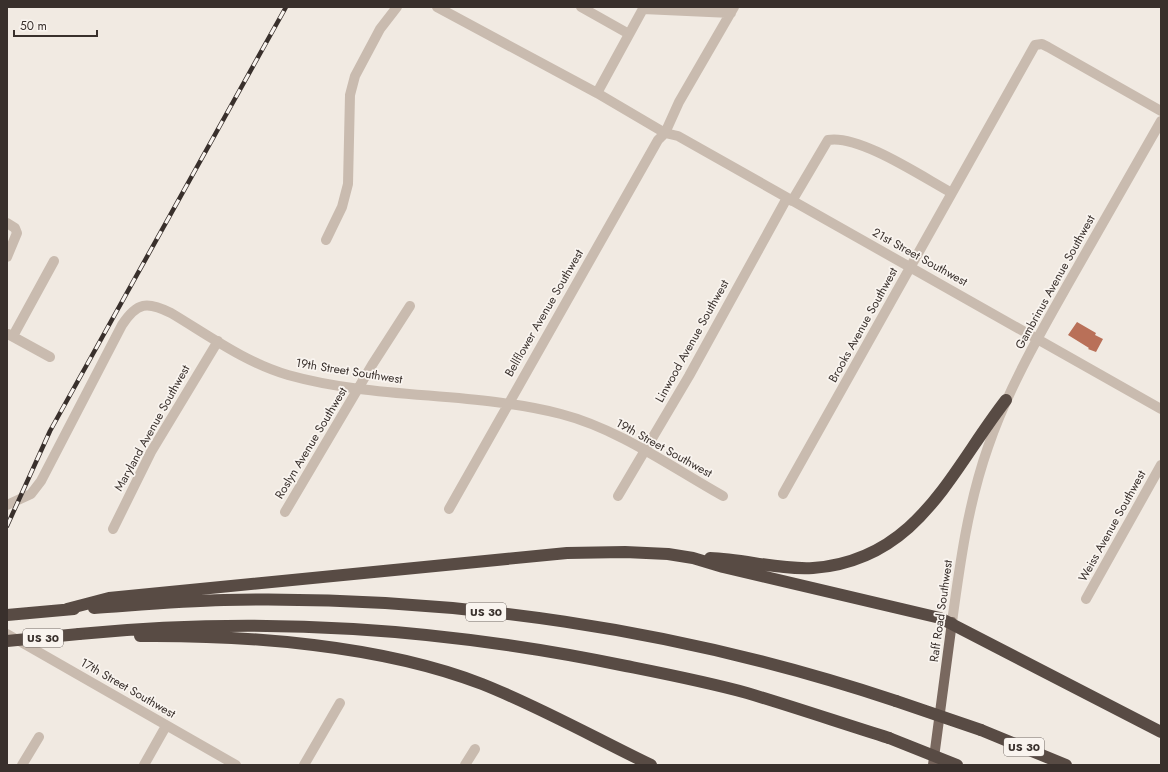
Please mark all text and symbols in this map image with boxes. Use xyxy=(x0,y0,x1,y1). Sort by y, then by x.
scale bar xyxy=(14,12,97,38)
text: 50 m xyxy=(20,17,47,35)
street label: Gambrinus Avenue Southwest xyxy=(1011,212,1100,352)
street label: 21st Street Southwest xyxy=(869,223,971,291)
street label: Bellflower Avenue Southwest xyxy=(500,246,588,380)
street label: Brooks Avenue Southwest xyxy=(824,264,902,386)
street label: Linwood Avenue Southwest xyxy=(651,276,733,406)
street label: 19th Street Southwest xyxy=(294,354,404,388)
street label: Maryland Avenue Southwest xyxy=(110,361,194,494)
street label: Roslyn Avenue Southwest xyxy=(270,384,352,502)
street label: 19th Street Southwest xyxy=(613,414,716,482)
street label: Weiss Avenue Southwest xyxy=(1074,467,1150,585)
street label: Raff Road Southwest xyxy=(925,559,957,663)
road number: US 30 xyxy=(466,603,506,621)
road number: US 30 xyxy=(23,629,63,647)
street label: 17th Street Southwest xyxy=(77,653,179,723)
road number: US 30 xyxy=(1004,738,1044,756)

